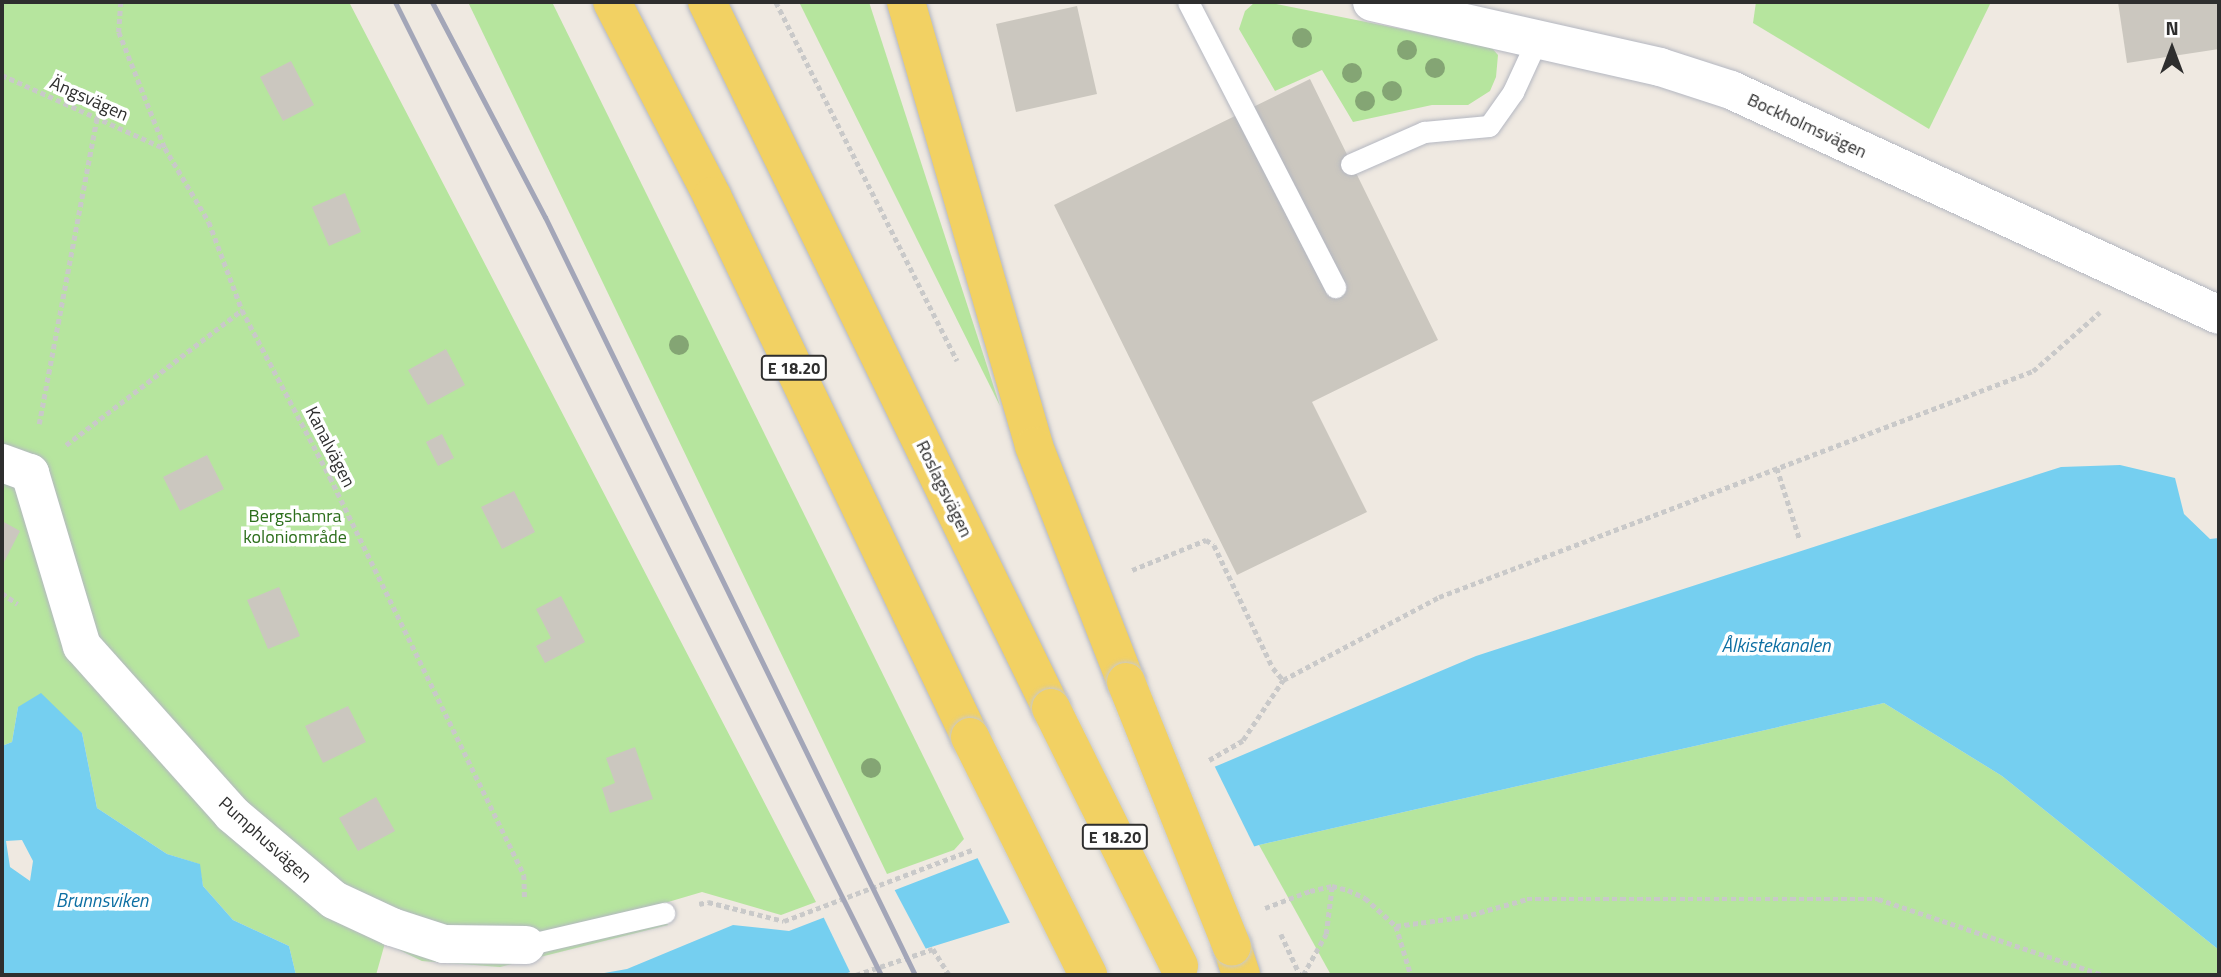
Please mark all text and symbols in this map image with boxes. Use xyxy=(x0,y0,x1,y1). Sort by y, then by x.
text: N xyxy=(2165,13,2179,42)
north arrow xyxy=(2137,14,2207,84)
street label: Ängsvägen xyxy=(46,72,132,126)
street label: Bockholmsvägen xyxy=(1744,89,1870,163)
road number: E 18.20 xyxy=(761,356,827,380)
street label: Kanalvägen xyxy=(300,403,360,491)
street label: Roslagsvägen xyxy=(911,437,977,541)
park label: Bergshamra koloniområde xyxy=(243,506,347,548)
water label: Ålkistekanalen xyxy=(1722,634,1830,656)
street label: Pumphusvägen xyxy=(214,793,316,887)
road number: E 18.20 xyxy=(1082,824,1148,850)
water label: Brunnsviken xyxy=(56,889,148,911)

